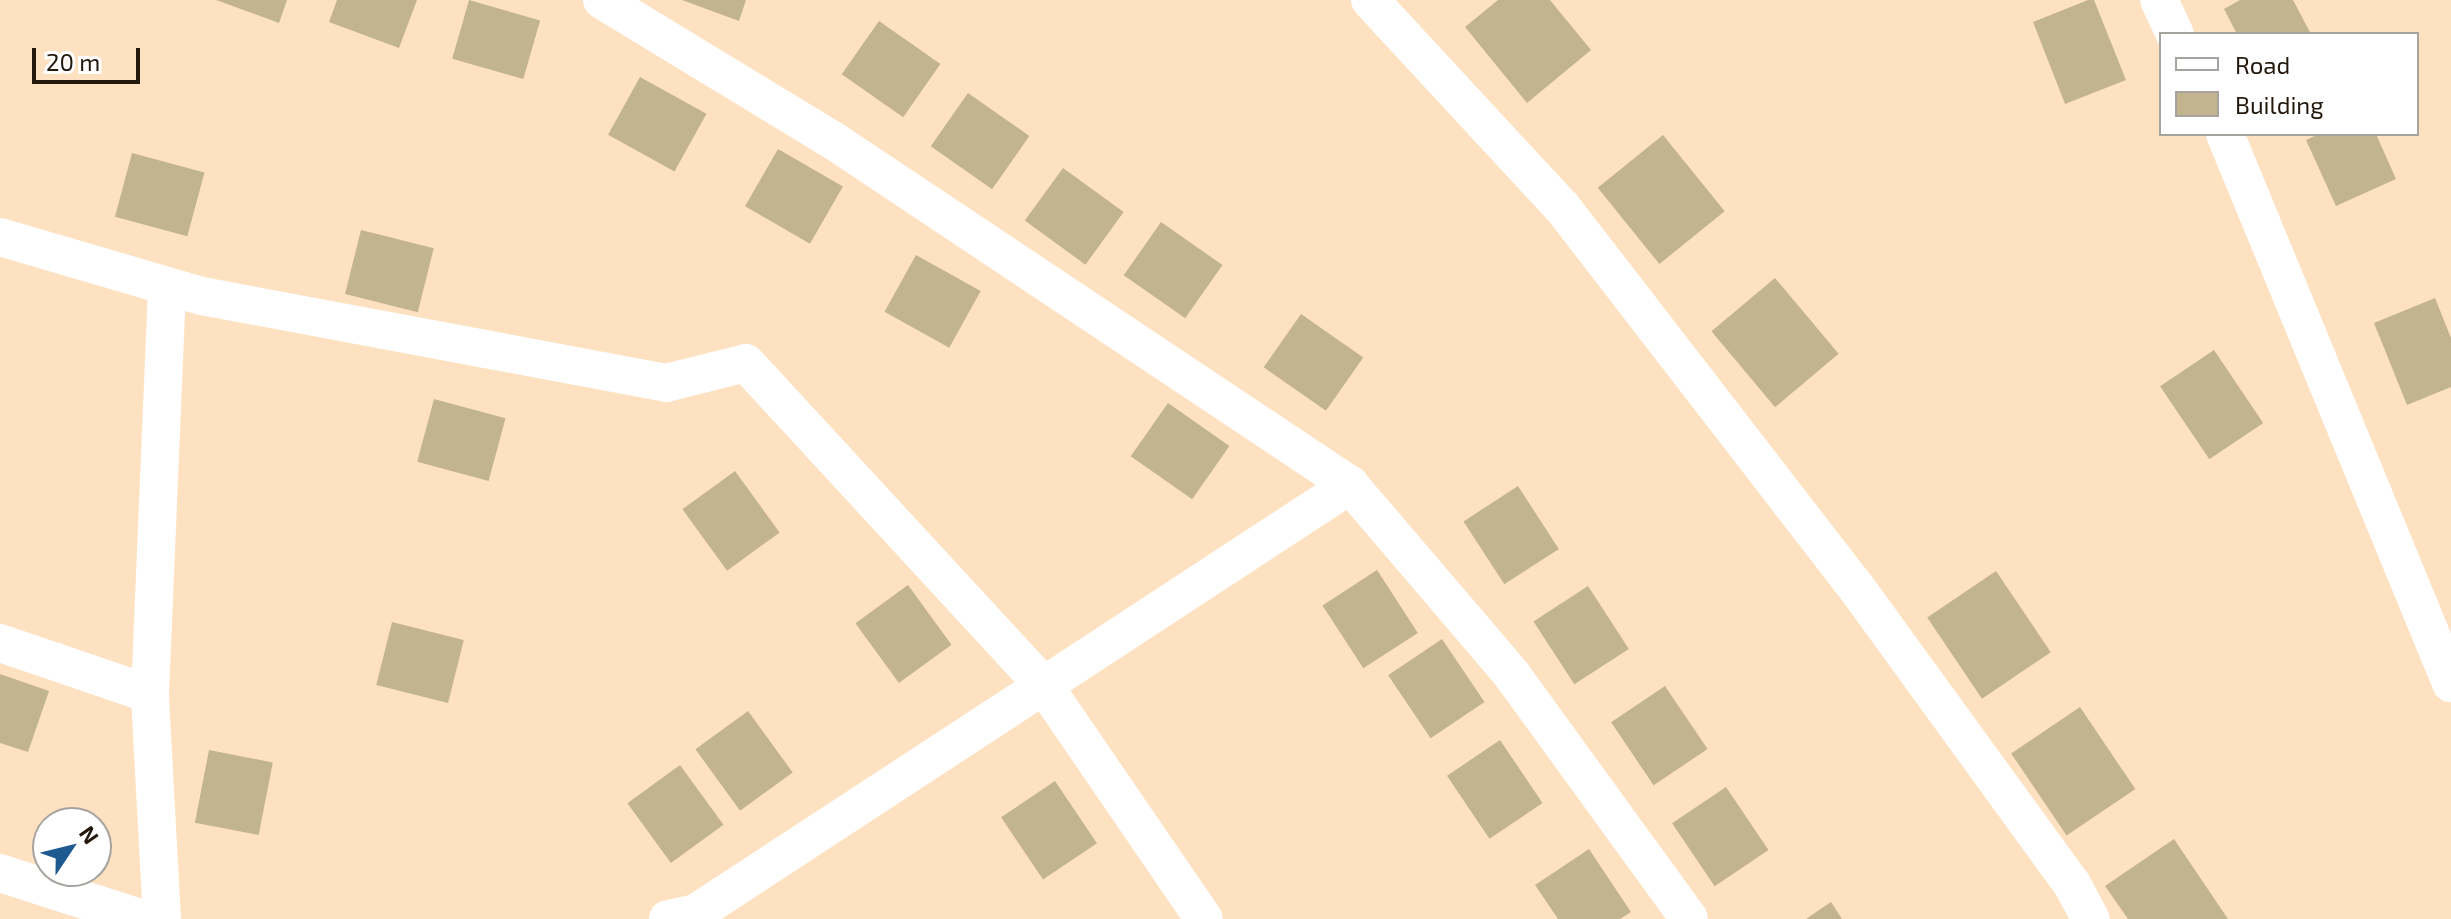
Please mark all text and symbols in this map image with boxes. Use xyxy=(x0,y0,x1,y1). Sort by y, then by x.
scale bar xyxy=(36,32,144,82)
legend xyxy=(2159,32,2419,136)
text: 20 m xyxy=(46,47,100,76)
text: Road xyxy=(2235,50,2290,79)
text: Building xyxy=(2235,90,2324,119)
north arrow xyxy=(32,807,112,887)
text: N xyxy=(75,820,105,848)

